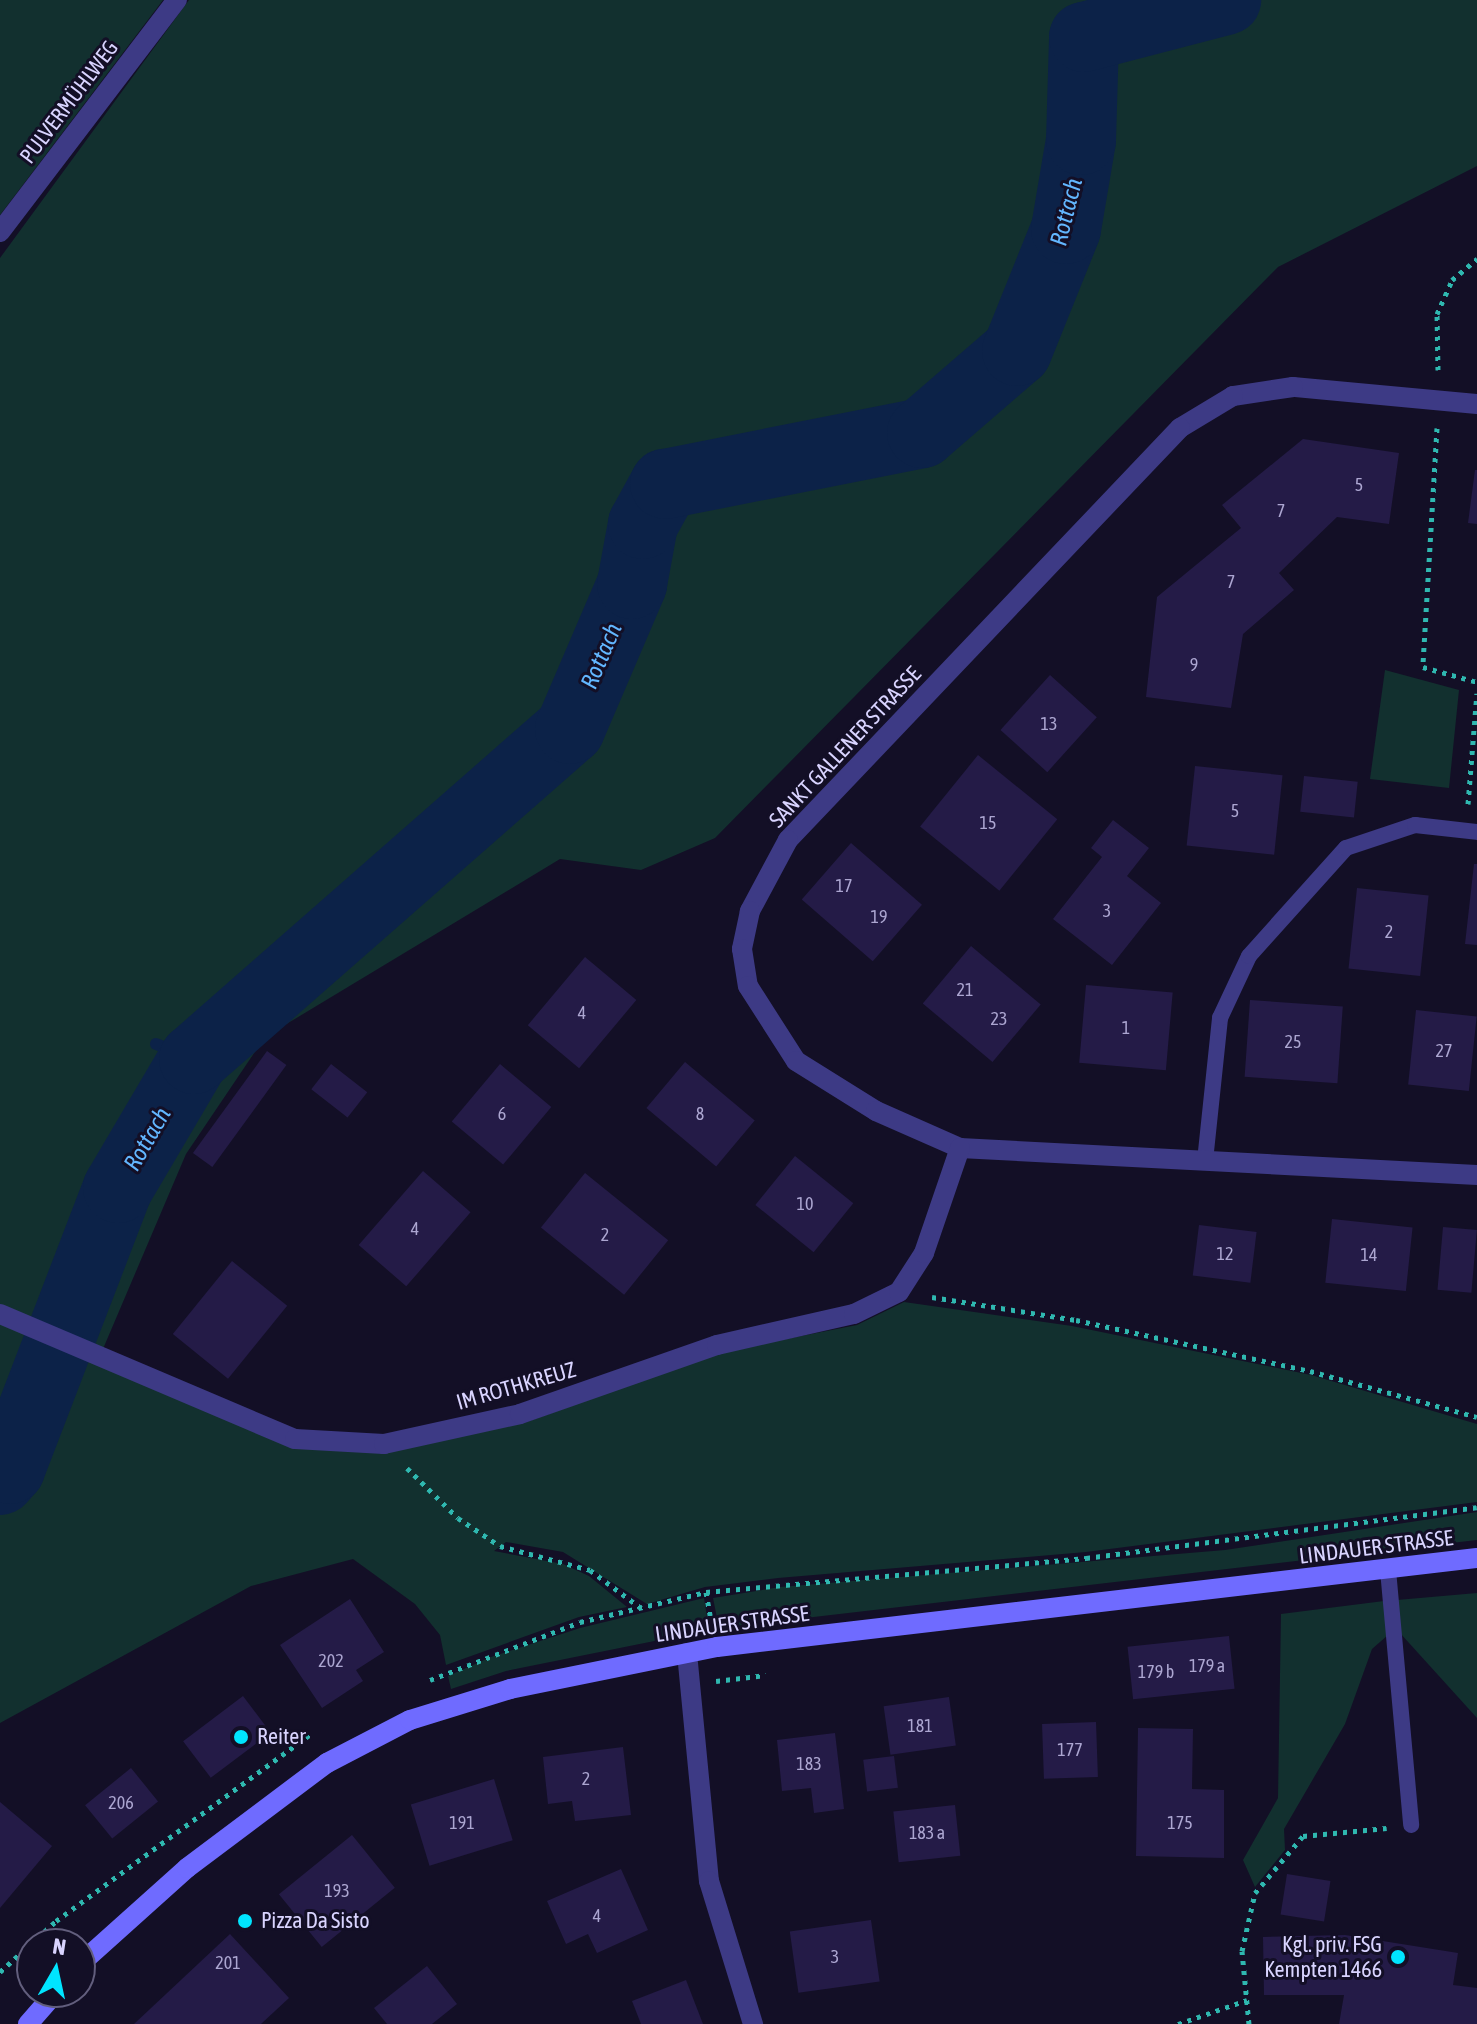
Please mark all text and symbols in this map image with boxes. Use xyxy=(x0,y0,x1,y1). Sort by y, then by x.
street label: PULVERMÜHLWEG xyxy=(14,35,124,169)
water label: Rottach xyxy=(1044,175,1088,249)
house number: 5 xyxy=(1355,474,1363,496)
house number: 7 xyxy=(1277,500,1285,522)
house number: 7 xyxy=(1227,571,1235,593)
water label: Rottach xyxy=(574,619,628,693)
house number: 9 xyxy=(1190,654,1198,676)
street label: SANKT GALLENER STRASSE xyxy=(764,661,926,833)
house number: 13 xyxy=(1041,713,1057,735)
house number: 5 xyxy=(1231,800,1239,822)
house number: 15 xyxy=(980,812,996,834)
house number: 17 xyxy=(836,875,852,897)
house number: 3 xyxy=(1103,900,1111,922)
house number: 19 xyxy=(871,906,887,928)
house number: 2 xyxy=(1385,921,1393,943)
house number: 21 xyxy=(957,979,973,1001)
house number: 4 xyxy=(578,1002,586,1024)
house number: 23 xyxy=(991,1008,1007,1030)
house number: 1 xyxy=(1122,1017,1130,1039)
house number: 25 xyxy=(1285,1031,1301,1053)
house number: 27 xyxy=(1436,1040,1452,1062)
water label: Rottach xyxy=(117,1102,177,1176)
house number: 6 xyxy=(498,1103,506,1125)
house number: 8 xyxy=(696,1103,704,1125)
house number: 10 xyxy=(797,1193,813,1215)
house number: 4 xyxy=(411,1218,419,1240)
house number: 2 xyxy=(601,1224,609,1246)
house number: 12 xyxy=(1217,1243,1233,1265)
house number: 14 xyxy=(1361,1244,1377,1266)
street label: IM ROTHKREUZ xyxy=(453,1356,579,1416)
street label: LINDAUER STRASSE xyxy=(1297,1524,1455,1570)
street label: LINDAUER STRASSE xyxy=(653,1600,811,1648)
house number: 202 xyxy=(318,1650,344,1672)
house number: 179 a xyxy=(1189,1655,1225,1677)
house number: 179 b xyxy=(1138,1661,1174,1683)
house number: 181 xyxy=(907,1715,933,1737)
place label: Reiter xyxy=(257,1724,306,1750)
marker: Reiter xyxy=(232,1728,250,1746)
house number: 177 xyxy=(1057,1739,1083,1761)
house number: 183 xyxy=(796,1753,822,1775)
house number: 2 xyxy=(582,1768,590,1790)
house number: 206 xyxy=(108,1792,134,1814)
house number: 191 xyxy=(449,1812,475,1834)
house number: 175 xyxy=(1167,1812,1193,1834)
house number: 183 a xyxy=(909,1822,945,1844)
house number: 193 xyxy=(324,1880,350,1902)
house number: 4 xyxy=(593,1905,601,1927)
place label: Pizza Da Sisto xyxy=(261,1908,370,1934)
marker: Pizza Da Sisto xyxy=(236,1912,254,1930)
north arrow xyxy=(16,1928,96,2008)
place label: Kgl. priv. FSG Kempten 1466 xyxy=(1264,1931,1382,1982)
text: N xyxy=(51,1932,68,1960)
house number: 3 xyxy=(831,1946,839,1968)
marker: Kgl. priv. FSG Kempten 1466 xyxy=(1389,1948,1407,1966)
house number: 201 xyxy=(215,1952,241,1974)

